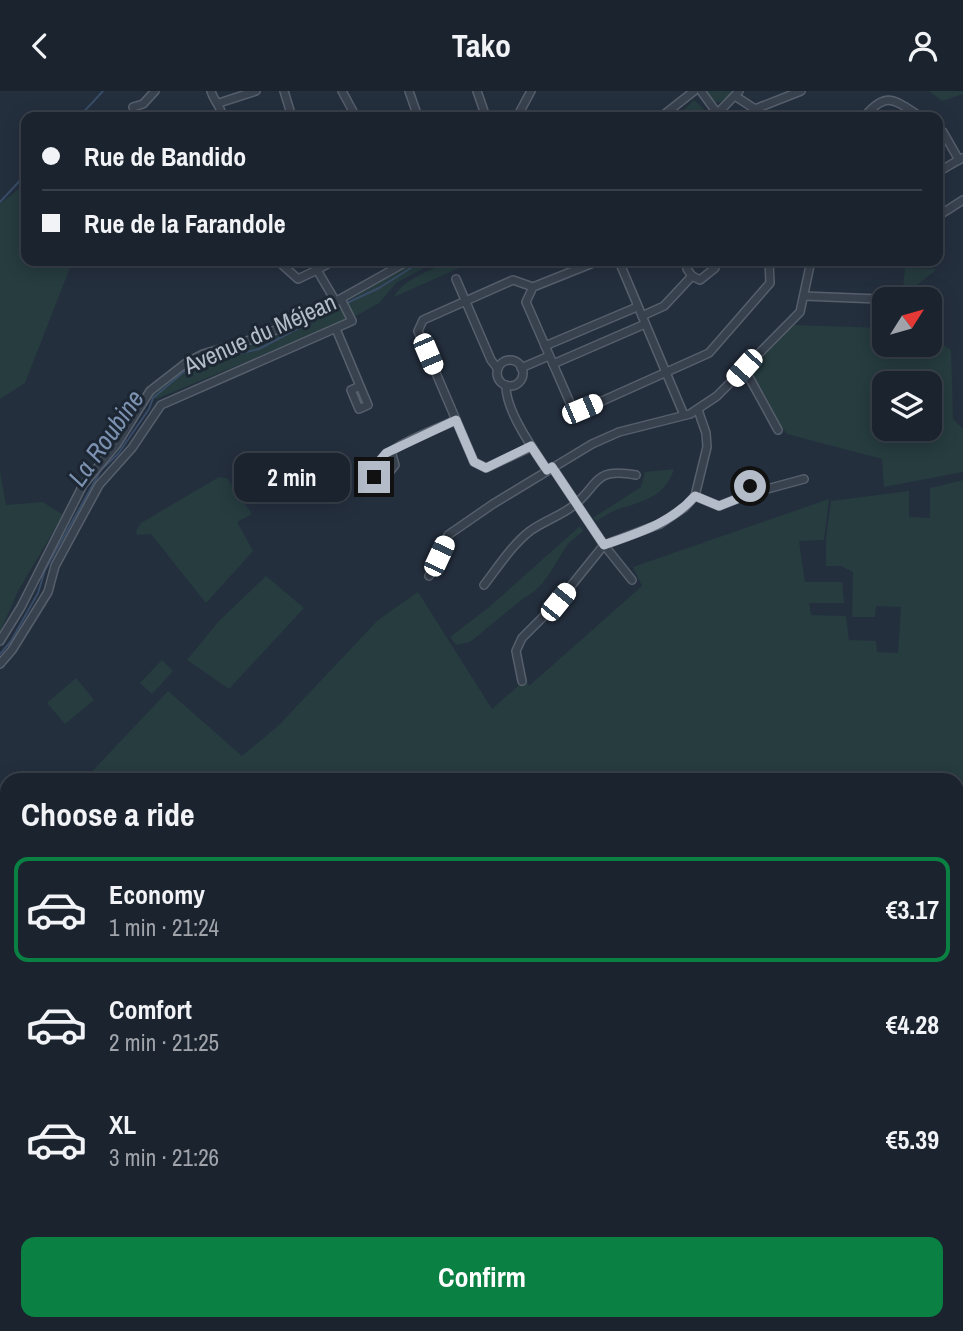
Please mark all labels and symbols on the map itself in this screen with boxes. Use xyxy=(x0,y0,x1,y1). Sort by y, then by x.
street label: Avenue du Méjean xyxy=(177,285,341,381)
north arrow xyxy=(872,287,942,357)
car xyxy=(411,331,446,377)
car xyxy=(723,345,766,391)
water label: La Roubine xyxy=(60,383,152,493)
car xyxy=(559,391,606,427)
callout: 2 min xyxy=(234,453,350,501)
route end xyxy=(358,461,390,493)
route start xyxy=(734,470,766,502)
car xyxy=(421,533,458,579)
car xyxy=(537,579,580,625)

